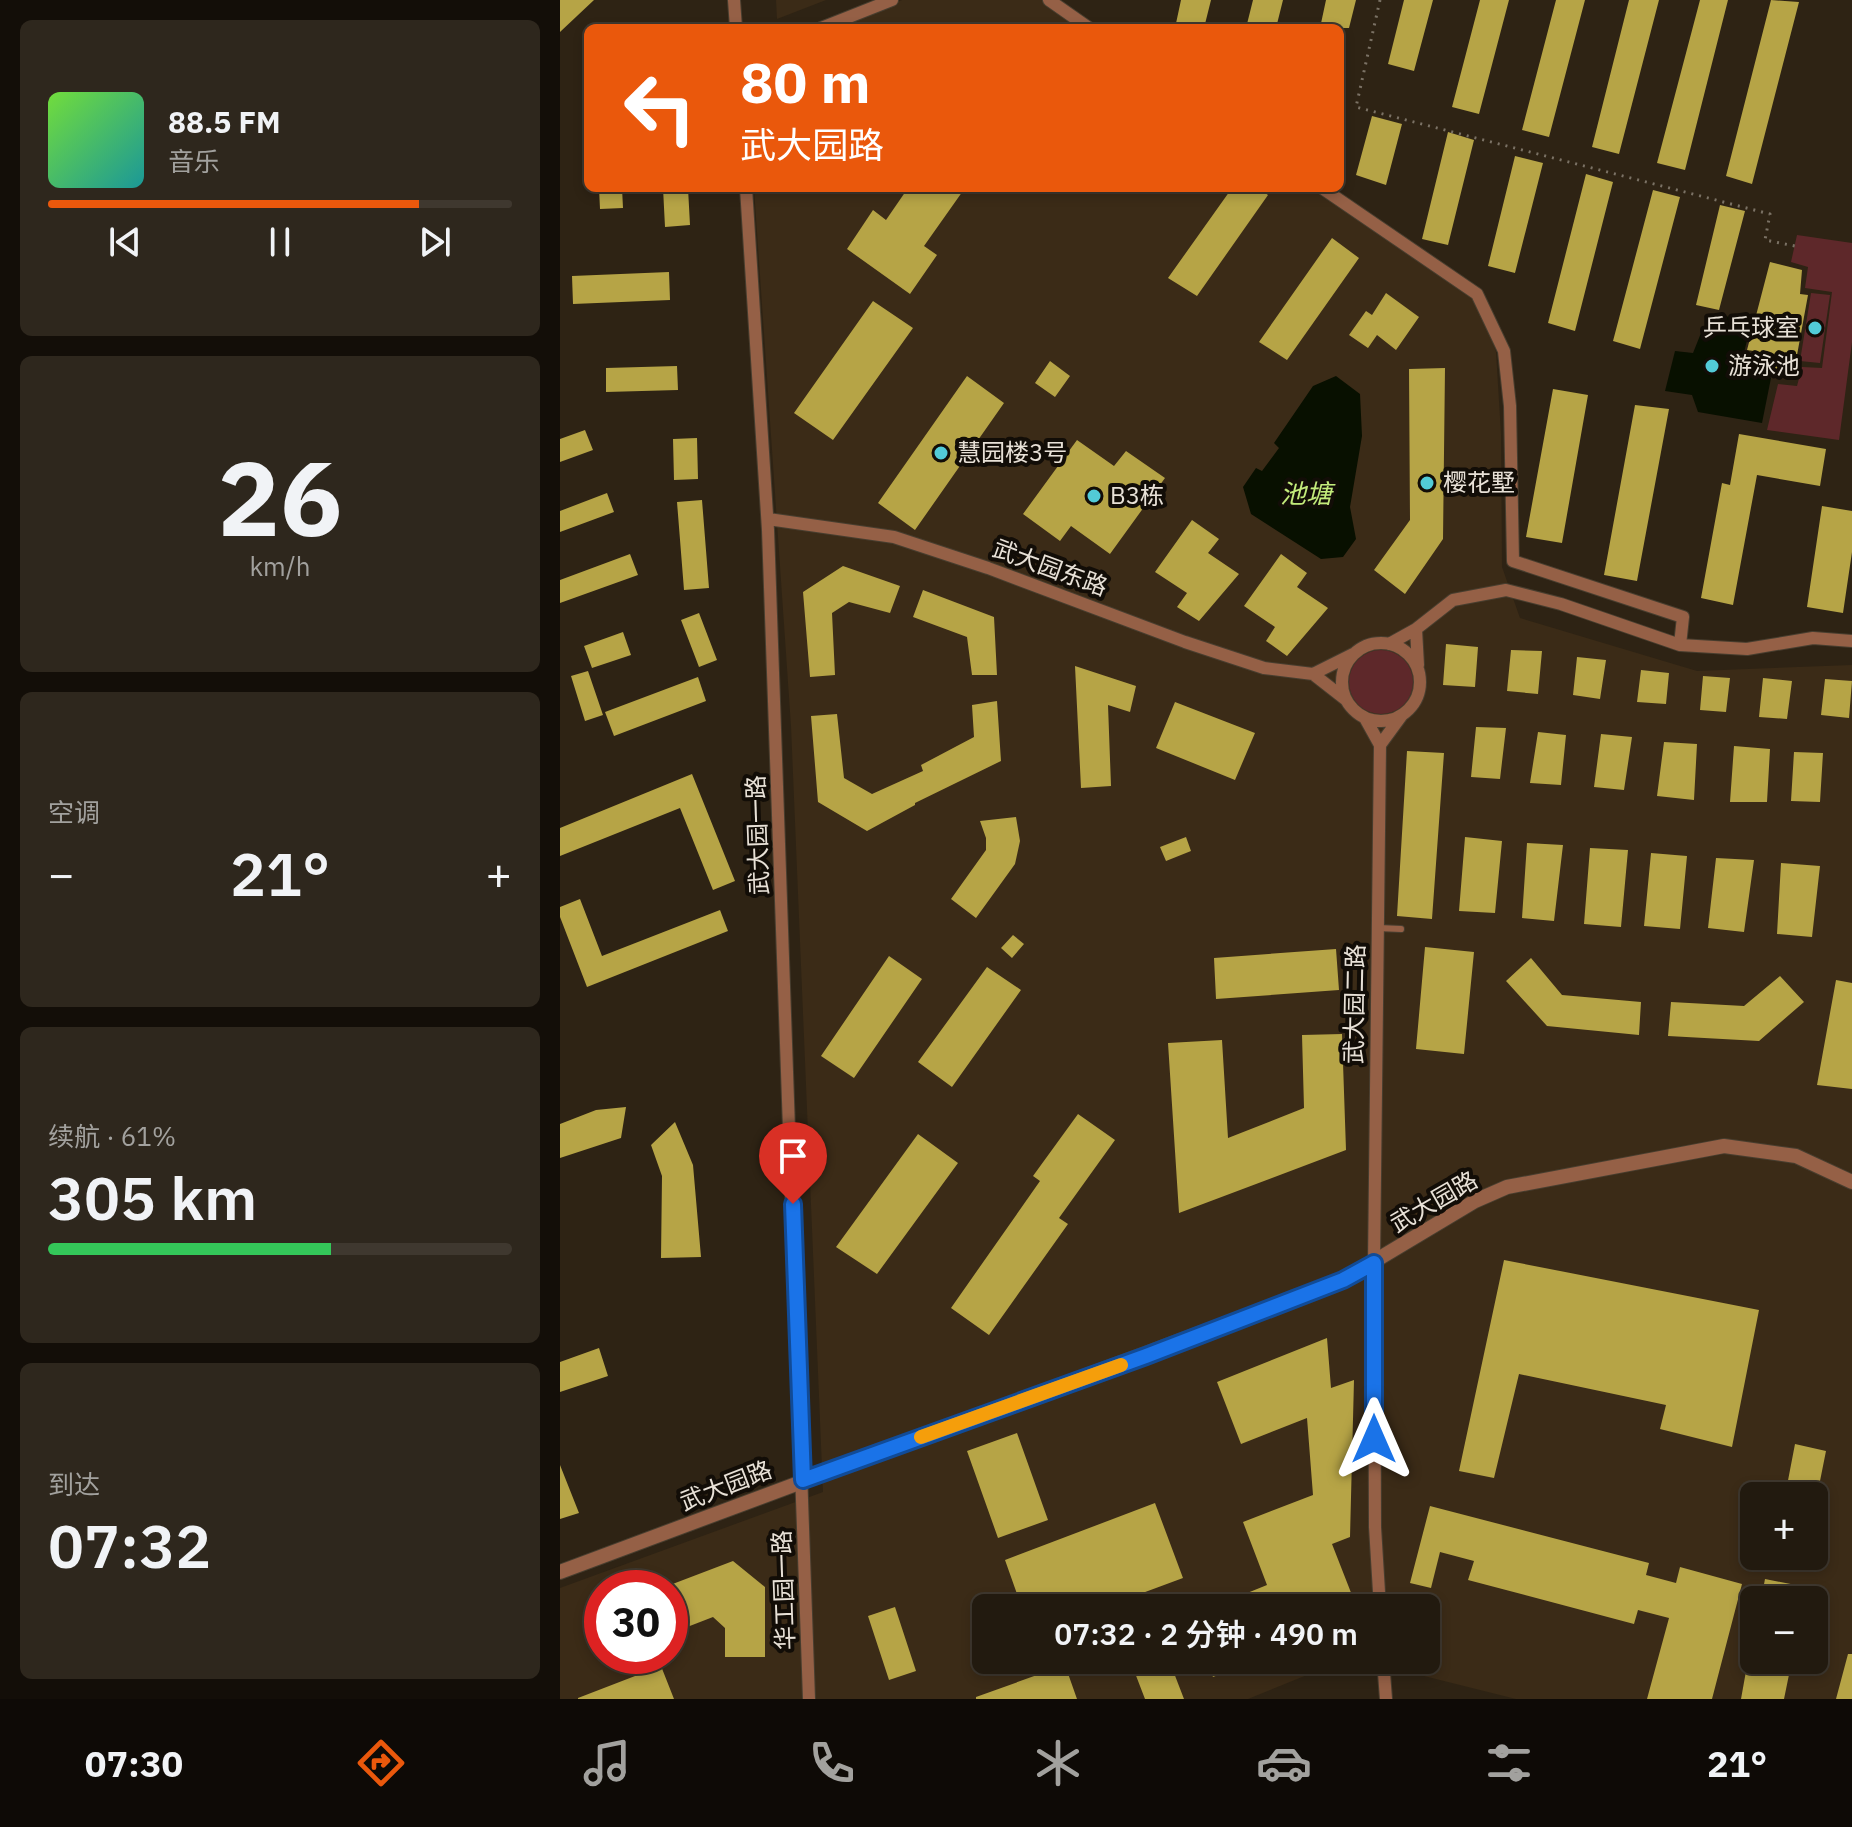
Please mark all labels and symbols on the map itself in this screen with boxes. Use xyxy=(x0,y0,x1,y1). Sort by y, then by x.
place label: 乒乓球室 xyxy=(1703,311,1799,343)
marker: 乒乓球室 xyxy=(1806,319,1824,337)
place label: 游泳池 xyxy=(1728,349,1800,381)
marker: 游泳池 xyxy=(1703,357,1721,375)
place label: 慧园楼3号 xyxy=(957,436,1067,468)
marker: 慧园楼3号 xyxy=(932,444,950,462)
place label: 樱花墅 xyxy=(1443,466,1515,498)
marker: 樱花墅 xyxy=(1418,474,1436,492)
water label: 池塘 xyxy=(1280,476,1336,510)
place label: B3栋 xyxy=(1110,479,1164,511)
marker: B3栋 xyxy=(1085,487,1103,505)
street label: 武大园东路 xyxy=(988,532,1112,603)
street label: 武大园一路 xyxy=(739,775,775,896)
street label: 武大园二路 xyxy=(1337,944,1371,1064)
pin xyxy=(759,1122,827,1204)
street label: 武大园路 xyxy=(1384,1163,1483,1239)
position arrow xyxy=(1332,1397,1416,1481)
street label: 武大园路 xyxy=(675,1453,776,1517)
street label: 华工园一路 xyxy=(765,1530,801,1651)
speed limit sign: 30 xyxy=(584,1570,688,1674)

